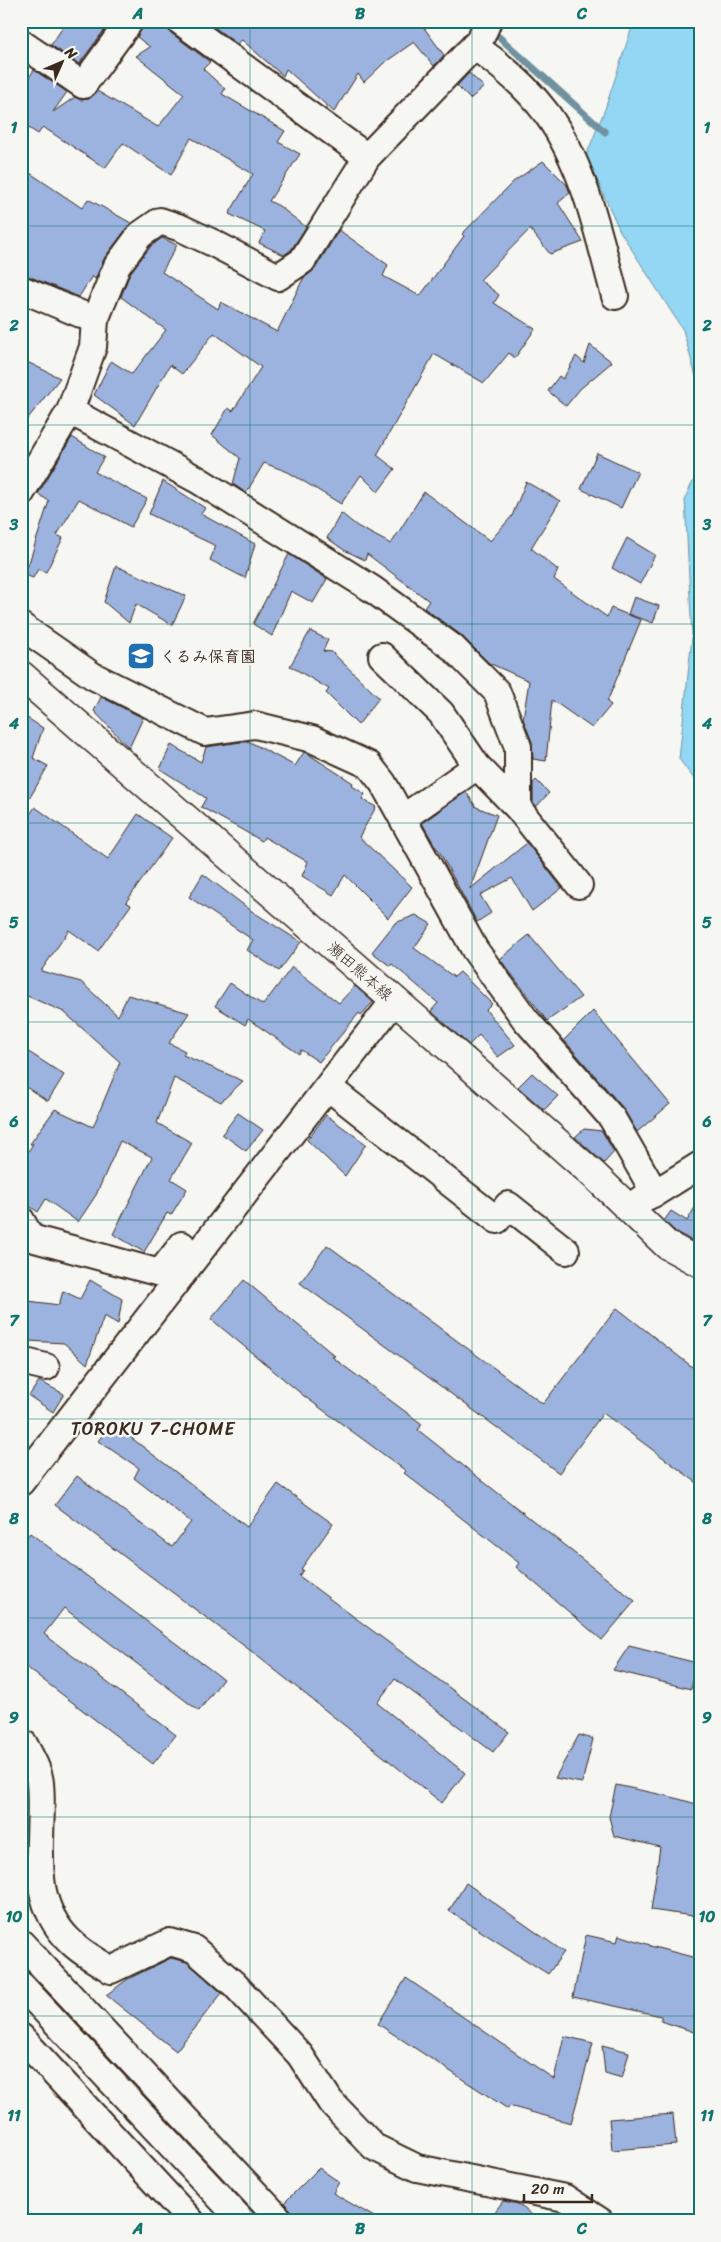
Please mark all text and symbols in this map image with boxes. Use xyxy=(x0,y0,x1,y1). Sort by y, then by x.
text: A xyxy=(132,0,143,28)
text: B xyxy=(355,0,366,28)
text: C xyxy=(576,0,588,28)
north arrow xyxy=(38,38,88,88)
text: N xyxy=(58,40,83,66)
text: 1 xyxy=(11,113,18,142)
text: 1 xyxy=(704,113,711,142)
text: 2 xyxy=(8,311,19,340)
text: 2 xyxy=(701,311,712,340)
text: 3 xyxy=(9,510,19,539)
text: 3 xyxy=(702,510,712,539)
school or university icon: くるみ保育園 xyxy=(126,641,156,671)
place label: くるみ保育園 xyxy=(160,642,256,671)
text: 4 xyxy=(8,709,19,738)
text: 4 xyxy=(701,709,712,738)
text: 5 xyxy=(9,908,19,937)
text: 5 xyxy=(702,908,712,937)
street label: 瀬田熊本線 xyxy=(320,934,400,1008)
text: 6 xyxy=(8,1107,19,1136)
text: 6 xyxy=(701,1107,712,1136)
text: 7 xyxy=(9,1306,20,1335)
text: 7 xyxy=(702,1306,713,1335)
district label: TOROKU 7-CHOME xyxy=(71,1413,235,1445)
text: 8 xyxy=(8,1504,19,1533)
text: 8 xyxy=(701,1504,712,1533)
text: 9 xyxy=(9,1703,19,1732)
text: 9 xyxy=(702,1703,712,1732)
text: 10 xyxy=(6,1902,22,1931)
text: 10 xyxy=(699,1902,715,1931)
text: 11 xyxy=(7,2101,21,2130)
text: 11 xyxy=(700,2101,714,2130)
scale bar xyxy=(524,2172,591,2204)
text: 20 m xyxy=(531,2176,565,2202)
text: A xyxy=(132,2214,143,2242)
text: B xyxy=(355,2214,366,2242)
text: C xyxy=(576,2214,588,2242)

